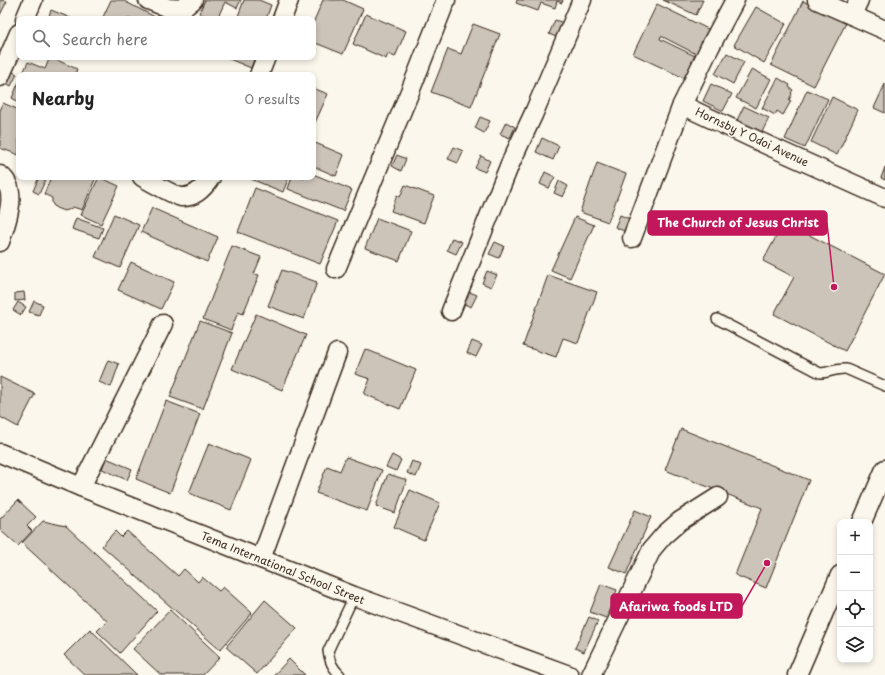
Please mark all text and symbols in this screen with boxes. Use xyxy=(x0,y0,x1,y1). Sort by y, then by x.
search box xyxy=(16,16,316,60)
icon: search xyxy=(30,27,52,49)
text: Search here xyxy=(62,27,148,50)
text: Nearby xyxy=(32,85,94,111)
text: 0 results xyxy=(245,89,300,108)
street label: Hornsby Y Odoi Avenue xyxy=(693,103,812,170)
callout: The Church of Jesus Christ xyxy=(648,211,827,235)
text: The Church of Jesus Christ xyxy=(657,213,819,231)
map controls xyxy=(837,519,873,663)
button: + xyxy=(837,519,873,555)
street label: Tema International School Street xyxy=(199,527,368,608)
button: − xyxy=(837,555,873,591)
button: locate xyxy=(837,591,873,627)
callout: Afariwa foods LTD xyxy=(611,594,742,618)
text: Afariwa foods LTD xyxy=(619,597,733,615)
button: layers xyxy=(837,627,873,663)

